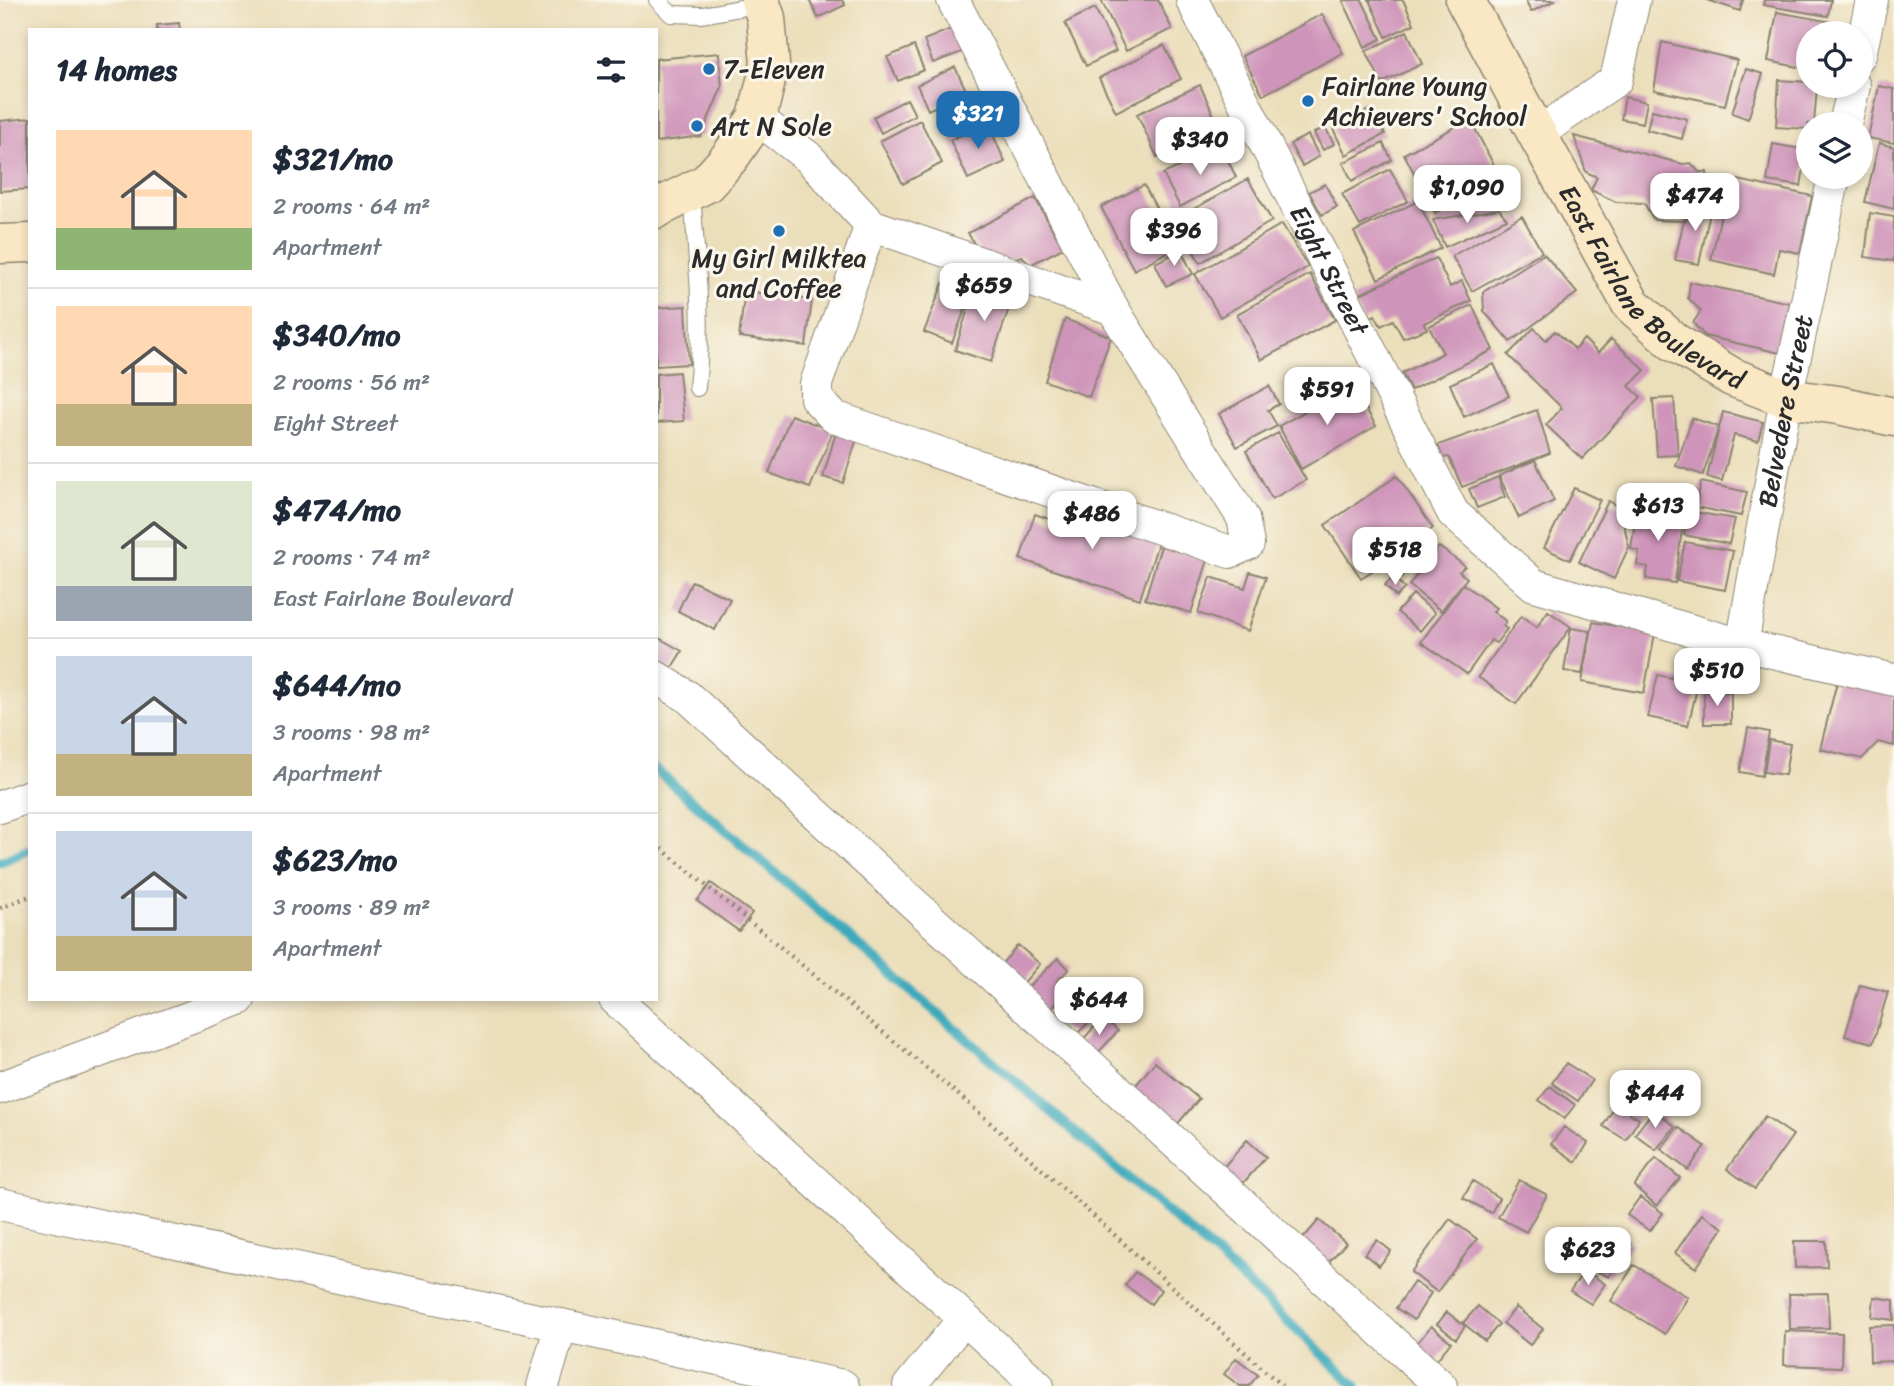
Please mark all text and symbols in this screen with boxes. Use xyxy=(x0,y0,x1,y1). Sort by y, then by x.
map controls xyxy=(1796,21,1873,189)
button: locate xyxy=(1796,21,1873,98)
text: 14 homes xyxy=(56,43,177,97)
place label: 7-Eleven xyxy=(723,46,825,92)
icon: filters xyxy=(592,51,630,89)
marker: 7-Eleven xyxy=(701,61,717,77)
place label: Fairlane Young Achievers' School xyxy=(1321,63,1527,139)
pin: $321 xyxy=(937,92,1019,151)
text: $321 xyxy=(952,93,1004,134)
marker: Fairlane Young Achievers' School xyxy=(1300,93,1316,109)
place label: Art N Sole xyxy=(710,103,832,149)
button: layers xyxy=(1796,112,1873,189)
marker: Art N Sole xyxy=(689,118,705,134)
pin: $340 xyxy=(1159,118,1241,177)
text: $340 xyxy=(1171,119,1229,160)
text: $321/mo xyxy=(273,132,393,186)
icon: home xyxy=(112,158,196,242)
pin: $1,090 xyxy=(1410,166,1524,225)
text: $1,090 xyxy=(1430,167,1504,208)
pin: $474 xyxy=(1654,174,1736,233)
text: $474 xyxy=(1666,175,1724,216)
street label: East Fairlane Boulevard xyxy=(1546,176,1754,404)
text: 2 rooms · 64 m² xyxy=(273,186,430,227)
street label: Eight Street xyxy=(1277,197,1383,345)
pin: $396 xyxy=(1133,208,1215,268)
text: $396 xyxy=(1146,210,1202,251)
marker: My Girl Milktea and Coffee xyxy=(771,223,787,239)
text: Apartment xyxy=(273,227,382,268)
place label: My Girl Milktea and Coffee xyxy=(691,235,867,311)
pin: $659 xyxy=(943,264,1025,323)
text: $659 xyxy=(956,265,1012,306)
text: $340/mo xyxy=(273,308,401,362)
street label: Belvedere Street xyxy=(1744,310,1826,511)
icon: home xyxy=(112,334,196,418)
text: 2 rooms · 56 m² xyxy=(273,362,430,403)
pin: $591 xyxy=(1286,368,1368,427)
text: $591 xyxy=(1300,369,1354,410)
text: Eight Street xyxy=(273,403,398,444)
text: $474/mo xyxy=(273,483,401,537)
pin: $613 xyxy=(1617,484,1699,543)
text: $613 xyxy=(1632,485,1684,526)
pin: $486 xyxy=(1051,491,1133,551)
text: $486 xyxy=(1064,493,1120,534)
icon: home xyxy=(112,509,196,593)
pin: $518 xyxy=(1354,528,1436,587)
text: $518 xyxy=(1368,529,1422,570)
text: 2 rooms · 74 m² xyxy=(273,537,430,578)
text: East Fairlane Boulevard xyxy=(273,578,512,619)
pin: $510 xyxy=(1676,648,1758,708)
text: $510 xyxy=(1690,650,1744,691)
text: $644/mo xyxy=(273,658,401,712)
icon: home xyxy=(112,684,196,768)
text: 3 rooms · 98 m² xyxy=(273,712,430,753)
text: Apartment xyxy=(273,753,382,794)
text: $623/mo xyxy=(273,833,397,887)
icon: home xyxy=(112,859,196,943)
text: 3 rooms · 89 m² xyxy=(273,887,430,928)
text: Apartment xyxy=(273,928,382,969)
pin: $644 xyxy=(1058,978,1140,1037)
text: $644 xyxy=(1070,979,1128,1020)
pin: $444 xyxy=(1614,1070,1696,1130)
text: $444 xyxy=(1626,1072,1684,1113)
pin: $623 xyxy=(1547,1228,1629,1287)
text: $623 xyxy=(1561,1229,1615,1270)

